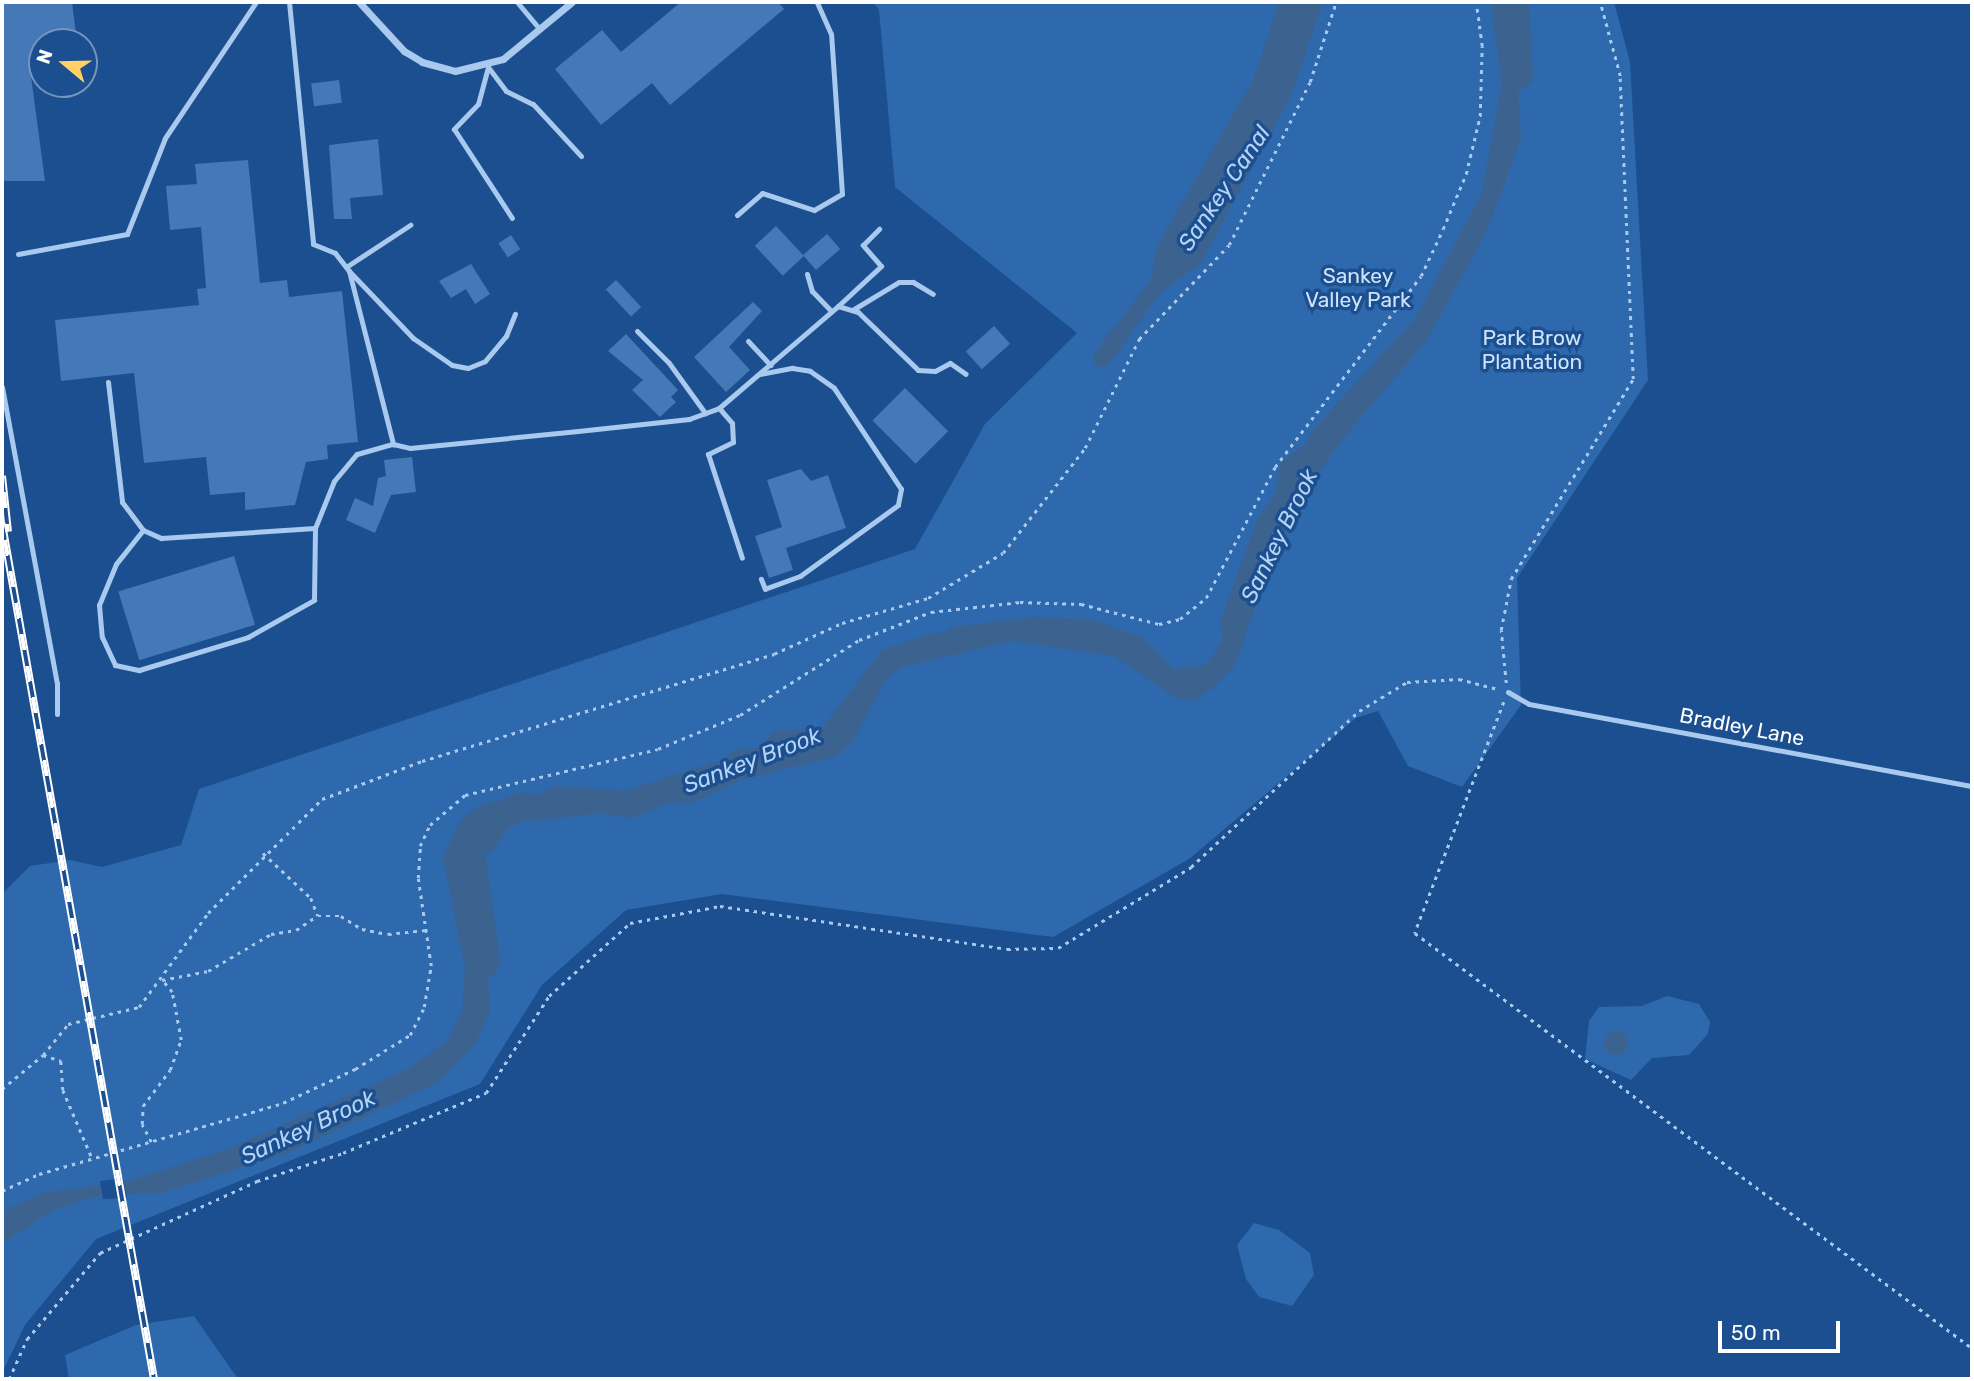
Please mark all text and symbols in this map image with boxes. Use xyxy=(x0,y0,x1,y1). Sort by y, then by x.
north arrow xyxy=(28,28,98,98)
text: N xyxy=(31,46,58,67)
water label: Sankey Canal xyxy=(1172,120,1276,256)
park label: Sankey Valley Park xyxy=(1305,263,1411,313)
park label: Park Brow Plantation xyxy=(1482,325,1582,375)
water label: Sankey Brook xyxy=(1235,464,1323,608)
street label: Bradley Lane xyxy=(1677,703,1807,751)
water label: Sankey Brook xyxy=(679,721,825,799)
water label: Sankey Brook xyxy=(236,1084,380,1170)
scale bar xyxy=(1722,1308,1844,1352)
text: 50 m xyxy=(1731,1320,1781,1345)

